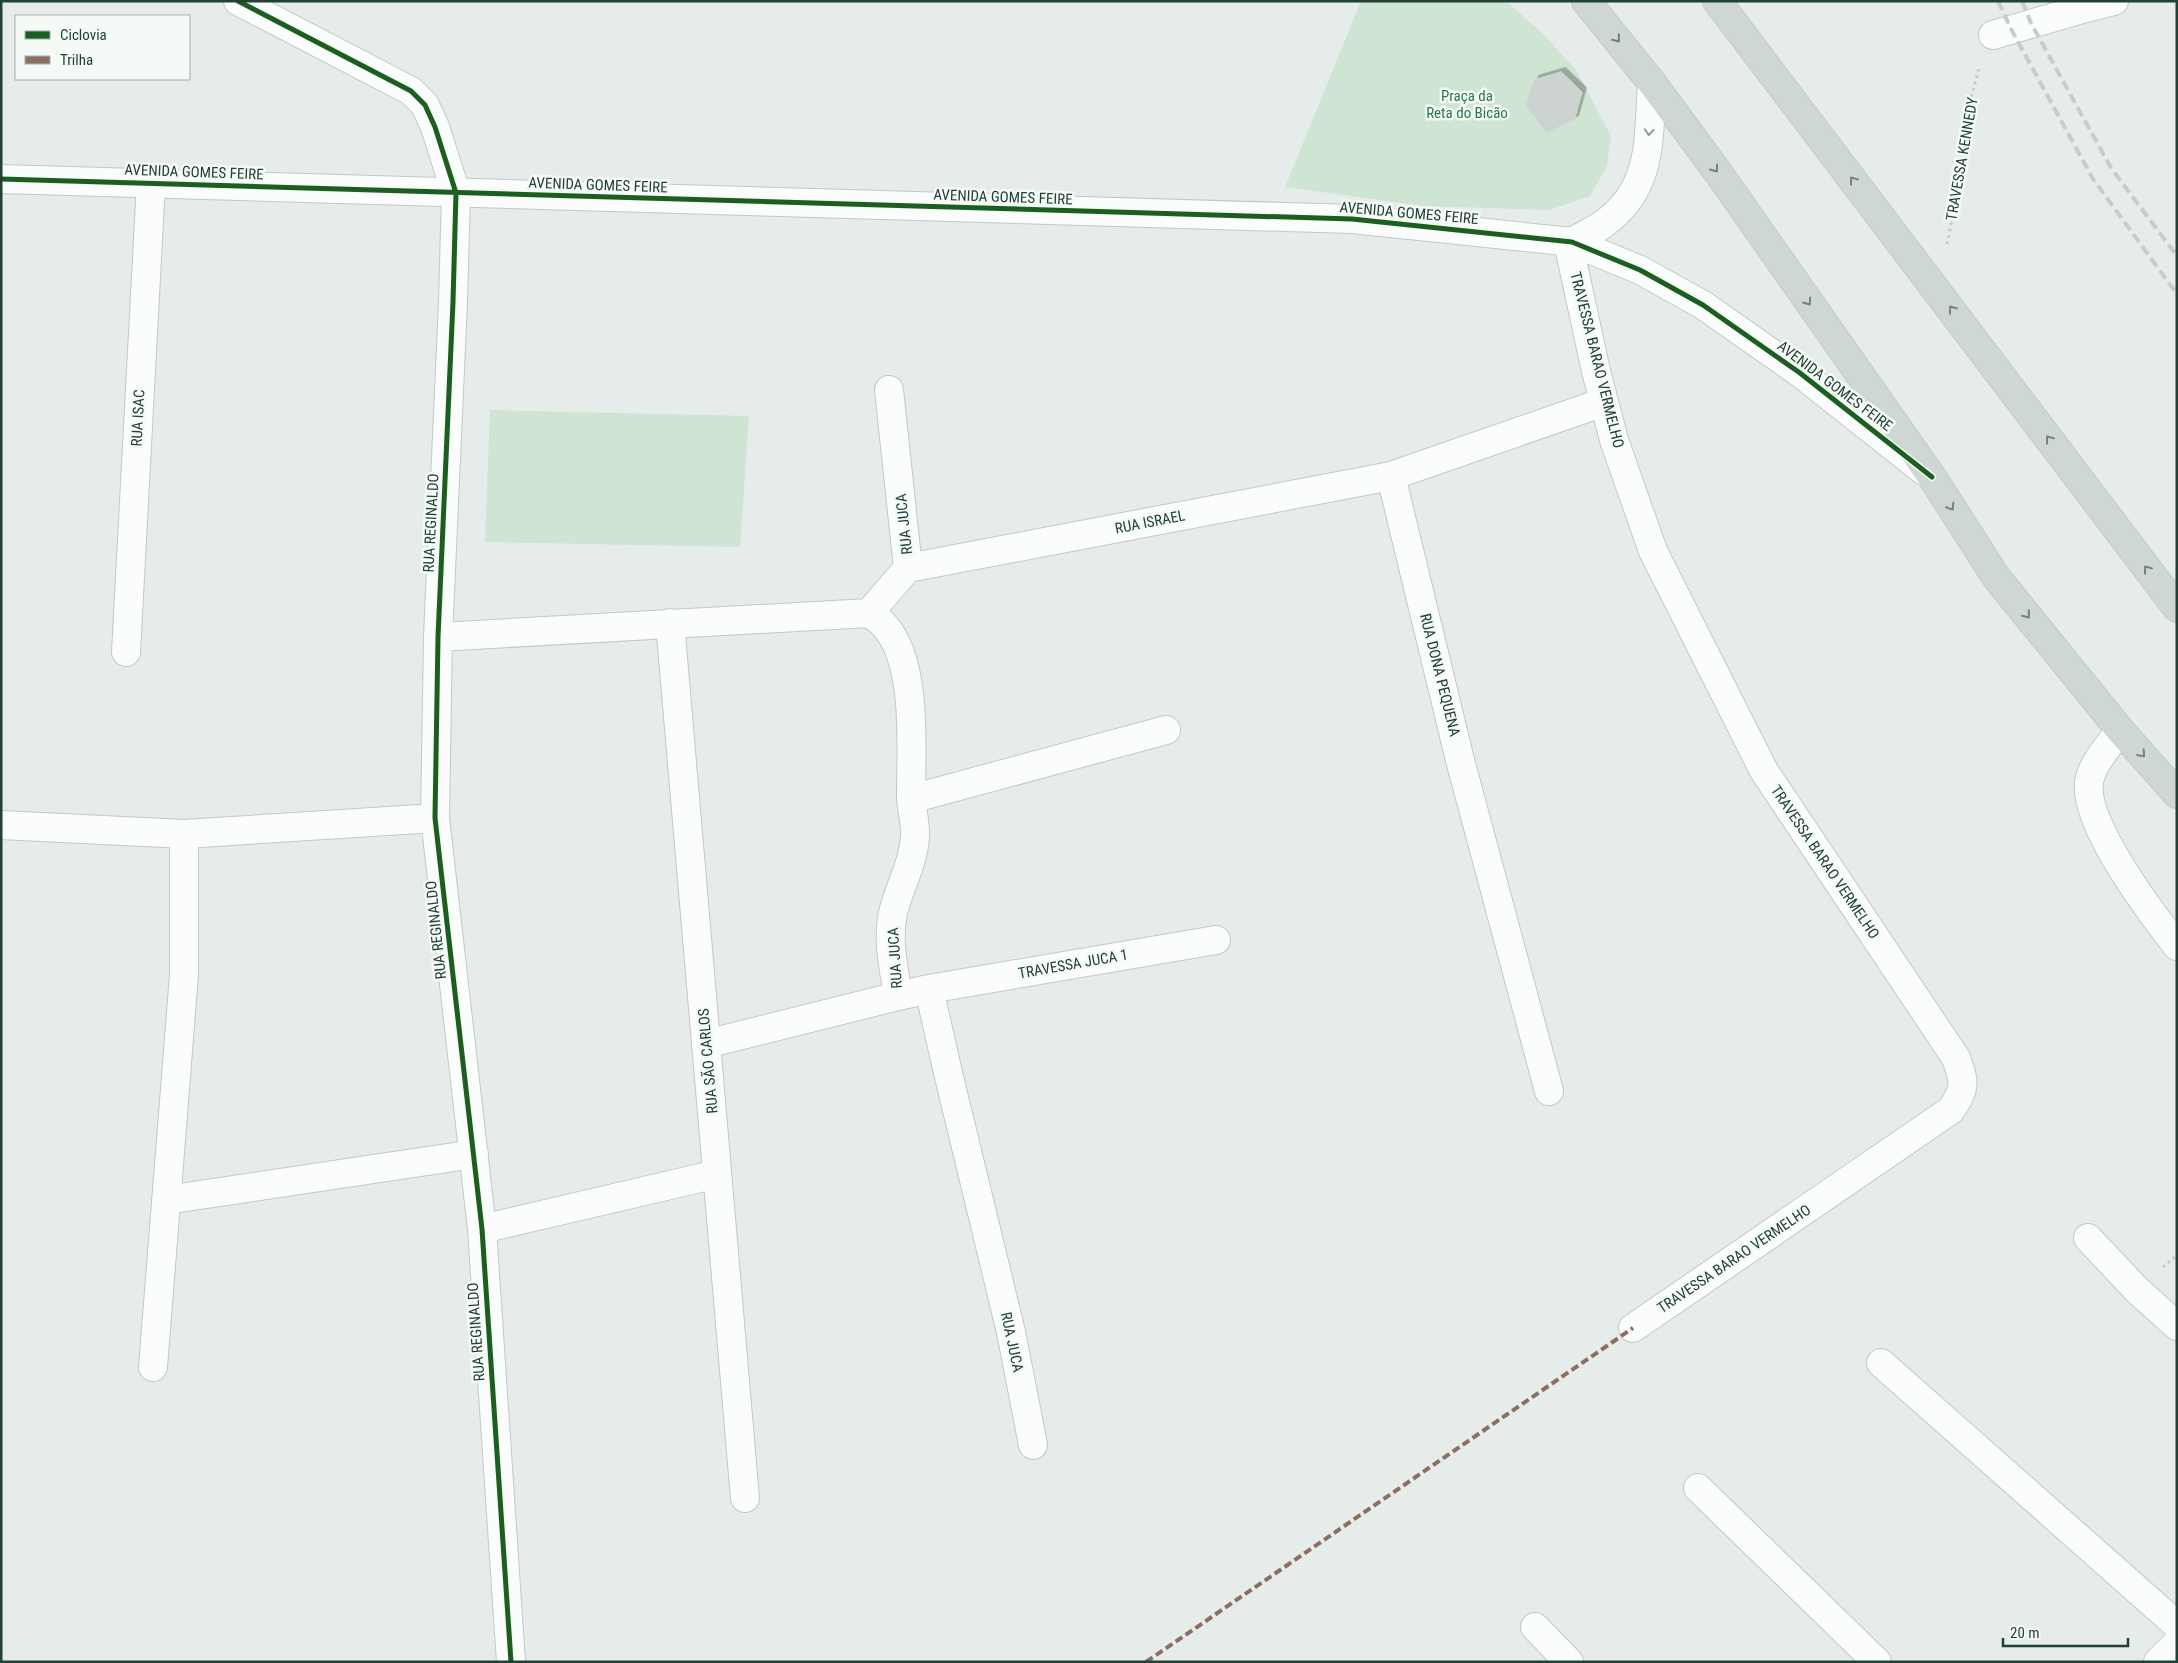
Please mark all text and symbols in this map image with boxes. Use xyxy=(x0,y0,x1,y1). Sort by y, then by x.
legend xyxy=(15,15,190,80)
text: Ciclovia xyxy=(60,26,107,44)
one-way arrow xyxy=(1611,33,1619,42)
text: Trilha xyxy=(60,51,93,69)
park label: Praça da Reta do Bicão xyxy=(1426,87,1508,122)
street label: TRAVESSA KENNEDY xyxy=(1942,96,1982,222)
one-way arrow xyxy=(1643,128,1654,136)
street label: AVENIDA GOMES FEIRE xyxy=(124,161,264,183)
one-way arrow xyxy=(1709,163,1718,173)
street label: AVENIDA GOMES FEIRE xyxy=(528,174,668,196)
one-way arrow xyxy=(1850,176,1859,186)
street label: AVENIDA GOMES FEIRE xyxy=(933,186,1073,208)
street label: AVENIDA GOMES FEIRE xyxy=(1339,198,1479,228)
street label: TRAVESSA BARAO VERMELHO xyxy=(1566,270,1628,450)
one-way arrow xyxy=(1802,296,1811,305)
one-way arrow xyxy=(1949,306,1957,315)
street label: AVENIDA GOMES FEIRE xyxy=(1774,337,1896,435)
street label: RUA ISAC xyxy=(128,389,148,447)
one-way arrow xyxy=(2046,435,2055,445)
street label: RUA REGINALDO xyxy=(419,473,443,573)
street label: RUA JUCA xyxy=(892,492,916,555)
one-way arrow xyxy=(1945,501,1954,510)
street label: RUA ISRAEL xyxy=(1113,506,1187,538)
one-way arrow xyxy=(2145,566,2153,575)
one-way arrow xyxy=(2022,609,2030,618)
street label: RUA DONA PEQUENA xyxy=(1416,612,1464,739)
one-way arrow xyxy=(2136,748,2145,757)
street label: TRAVESSA BARAO VERMELHO xyxy=(1767,782,1883,942)
street label: RUA REGINALDO xyxy=(422,880,450,980)
street label: RUA JUCA xyxy=(884,927,906,989)
street label: TRAVESSA JUCA 1 xyxy=(1017,946,1129,982)
street label: RUA SÃO CARLOS xyxy=(694,1007,722,1114)
street label: TRAVESSA BARAO VERMELHO xyxy=(1654,1201,1814,1317)
street label: RUA REGINALDO xyxy=(464,1282,488,1382)
street label: RUA JUCA xyxy=(997,1310,1027,1374)
scale bar xyxy=(2003,1616,2128,1648)
text: 20 m xyxy=(2010,1624,2040,1642)

